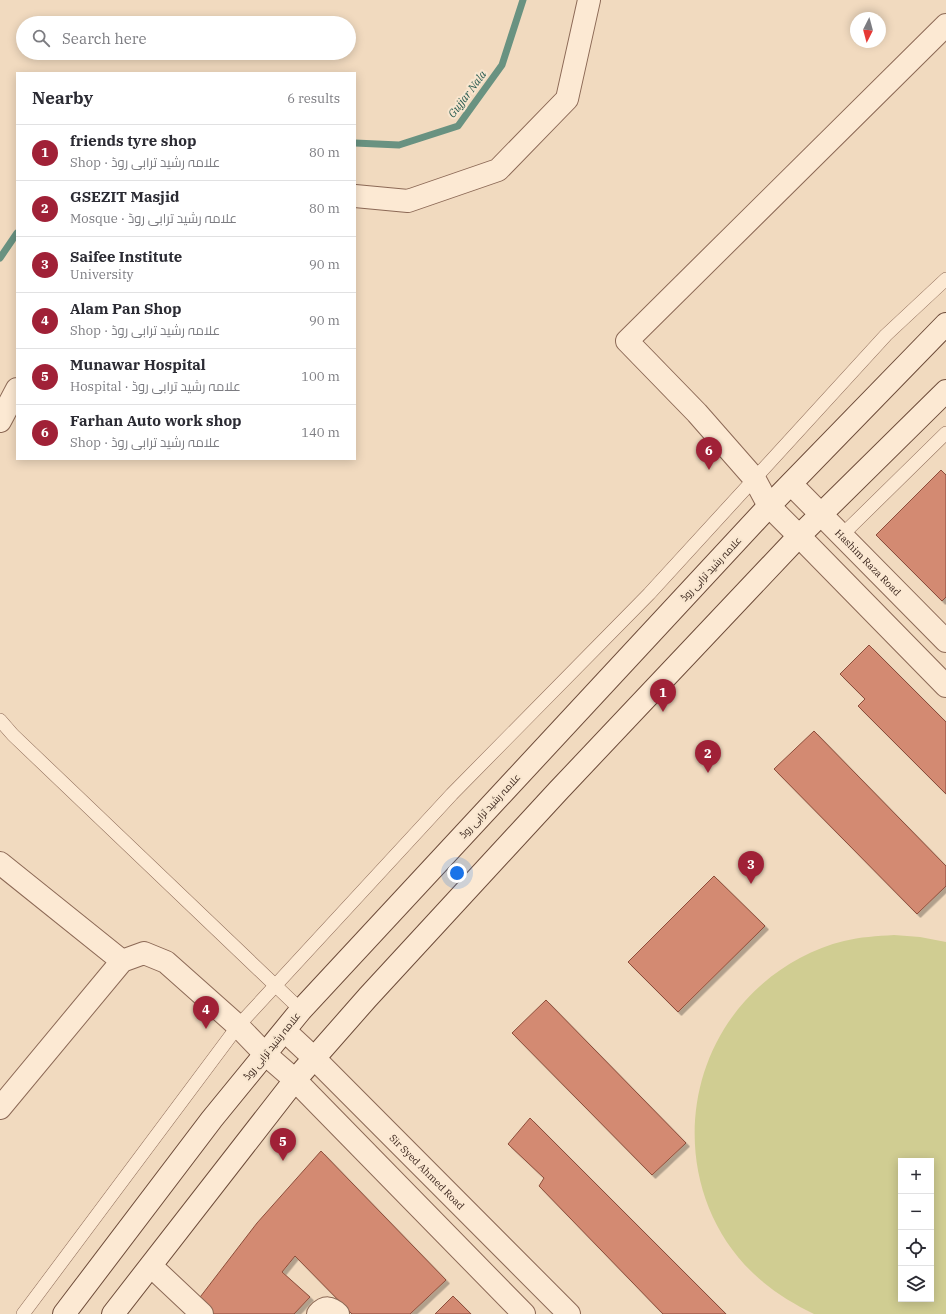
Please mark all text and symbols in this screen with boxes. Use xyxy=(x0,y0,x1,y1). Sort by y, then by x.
north arrow xyxy=(850,12,886,48)
search box xyxy=(16,16,356,60)
icon: search xyxy=(30,27,52,49)
text: Search here xyxy=(62,29,147,48)
water label: Gujjar Nala xyxy=(445,68,489,120)
text: Nearby xyxy=(32,87,93,109)
text: 6 results xyxy=(287,90,340,107)
text: friends tyre shop xyxy=(70,131,196,150)
text: 1 xyxy=(41,144,49,161)
text: 80 m xyxy=(309,144,340,161)
text: Shop · علامہ رشید ترابی روڈ xyxy=(70,154,220,171)
text: GSEZIT Masjid xyxy=(70,187,179,206)
text: 2 xyxy=(41,200,49,217)
text: 80 m xyxy=(309,200,340,217)
text: Mosque · علامہ رشید ترابی روڈ xyxy=(70,210,237,227)
text: Saifee Institute xyxy=(70,247,182,266)
text: 3 xyxy=(41,256,49,273)
text: 90 m xyxy=(309,256,340,273)
text: University xyxy=(70,266,133,283)
text: Alam Pan Shop xyxy=(70,299,181,318)
text: 4 xyxy=(41,312,49,329)
text: 90 m xyxy=(309,312,340,329)
text: Shop · علامہ رشید ترابی روڈ xyxy=(70,322,220,339)
text: Munawar Hospital xyxy=(70,355,206,374)
text: 5 xyxy=(41,368,49,385)
text: 100 m xyxy=(301,368,340,385)
text: Hospital · علامہ رشید ترابی روڈ xyxy=(70,378,241,395)
text: Farhan Auto work shop xyxy=(70,411,242,430)
text: 6 xyxy=(41,424,49,441)
text: 140 m xyxy=(301,424,340,441)
text: Shop · علامہ رشید ترابی روڈ xyxy=(70,434,220,451)
pin: 6 xyxy=(696,437,722,470)
street label: Hashim Raza Road xyxy=(833,526,904,598)
street label: علامہ رشید ترابی روڈ xyxy=(678,534,744,604)
pin: 1 xyxy=(650,679,676,712)
pin: 2 xyxy=(695,740,721,773)
street label: علامہ رشید ترابی روڈ xyxy=(457,771,523,841)
pin: 3 xyxy=(738,851,764,884)
your location xyxy=(447,863,467,883)
pin: 4 xyxy=(193,996,219,1029)
street label: علامہ رشید ترابی روڈ xyxy=(241,1009,303,1083)
pin: 5 xyxy=(270,1128,296,1161)
street label: Sir Syed Ahmed Road xyxy=(387,1131,467,1212)
map controls xyxy=(898,1158,934,1302)
button: + xyxy=(898,1158,934,1194)
button: − xyxy=(898,1194,934,1230)
button: locate xyxy=(898,1230,934,1266)
button: layers xyxy=(898,1266,934,1302)

